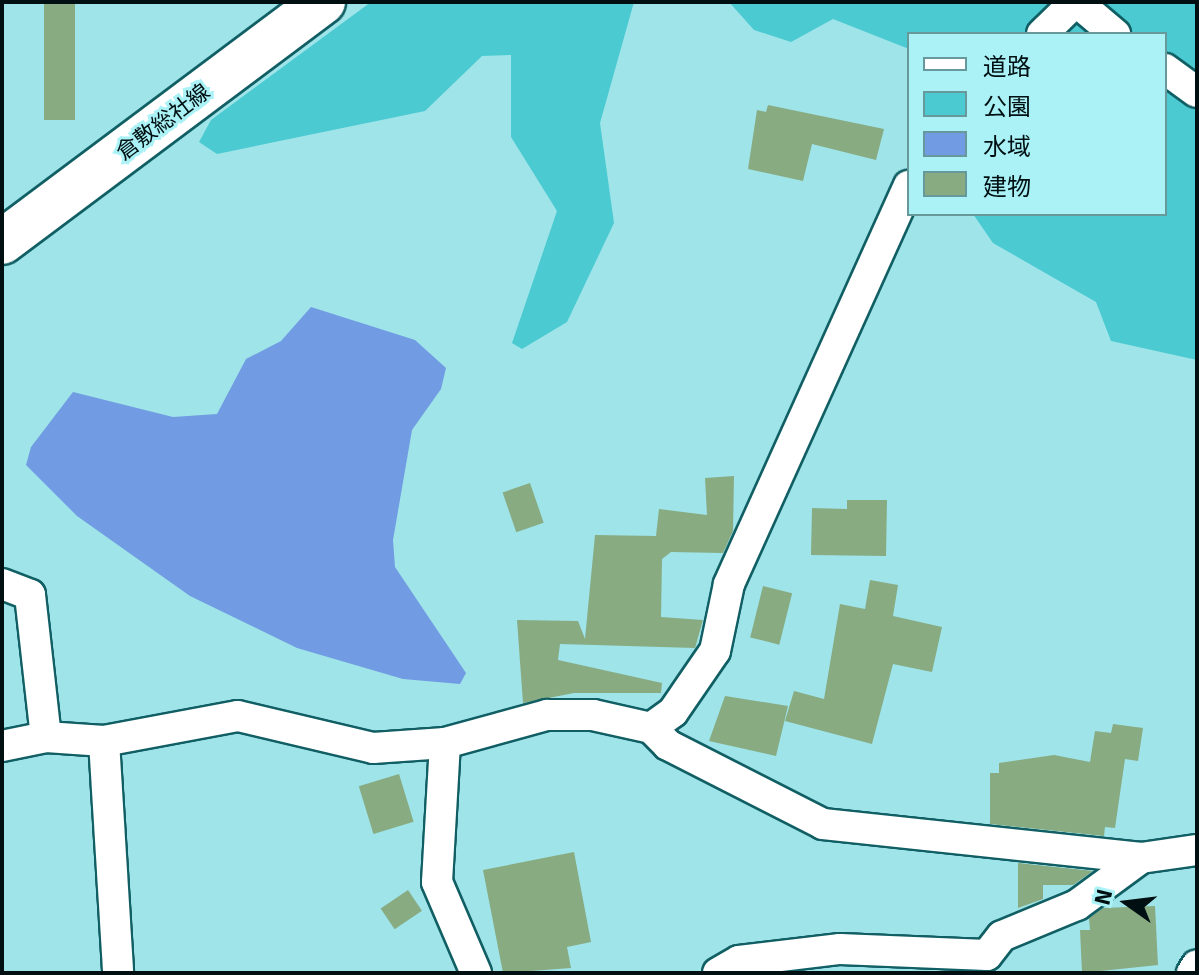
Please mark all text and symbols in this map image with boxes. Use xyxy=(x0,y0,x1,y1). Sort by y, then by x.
legend xyxy=(907,32,1167,216)
text: 道路 xyxy=(983,52,1031,82)
street label: 倉敷総社線 xyxy=(111,78,215,166)
text: 公園 xyxy=(983,92,1031,122)
text: 水域 xyxy=(983,132,1031,162)
text: 建物 xyxy=(983,172,1031,202)
north arrow xyxy=(1087,863,1167,943)
text: N xyxy=(1088,886,1118,908)

